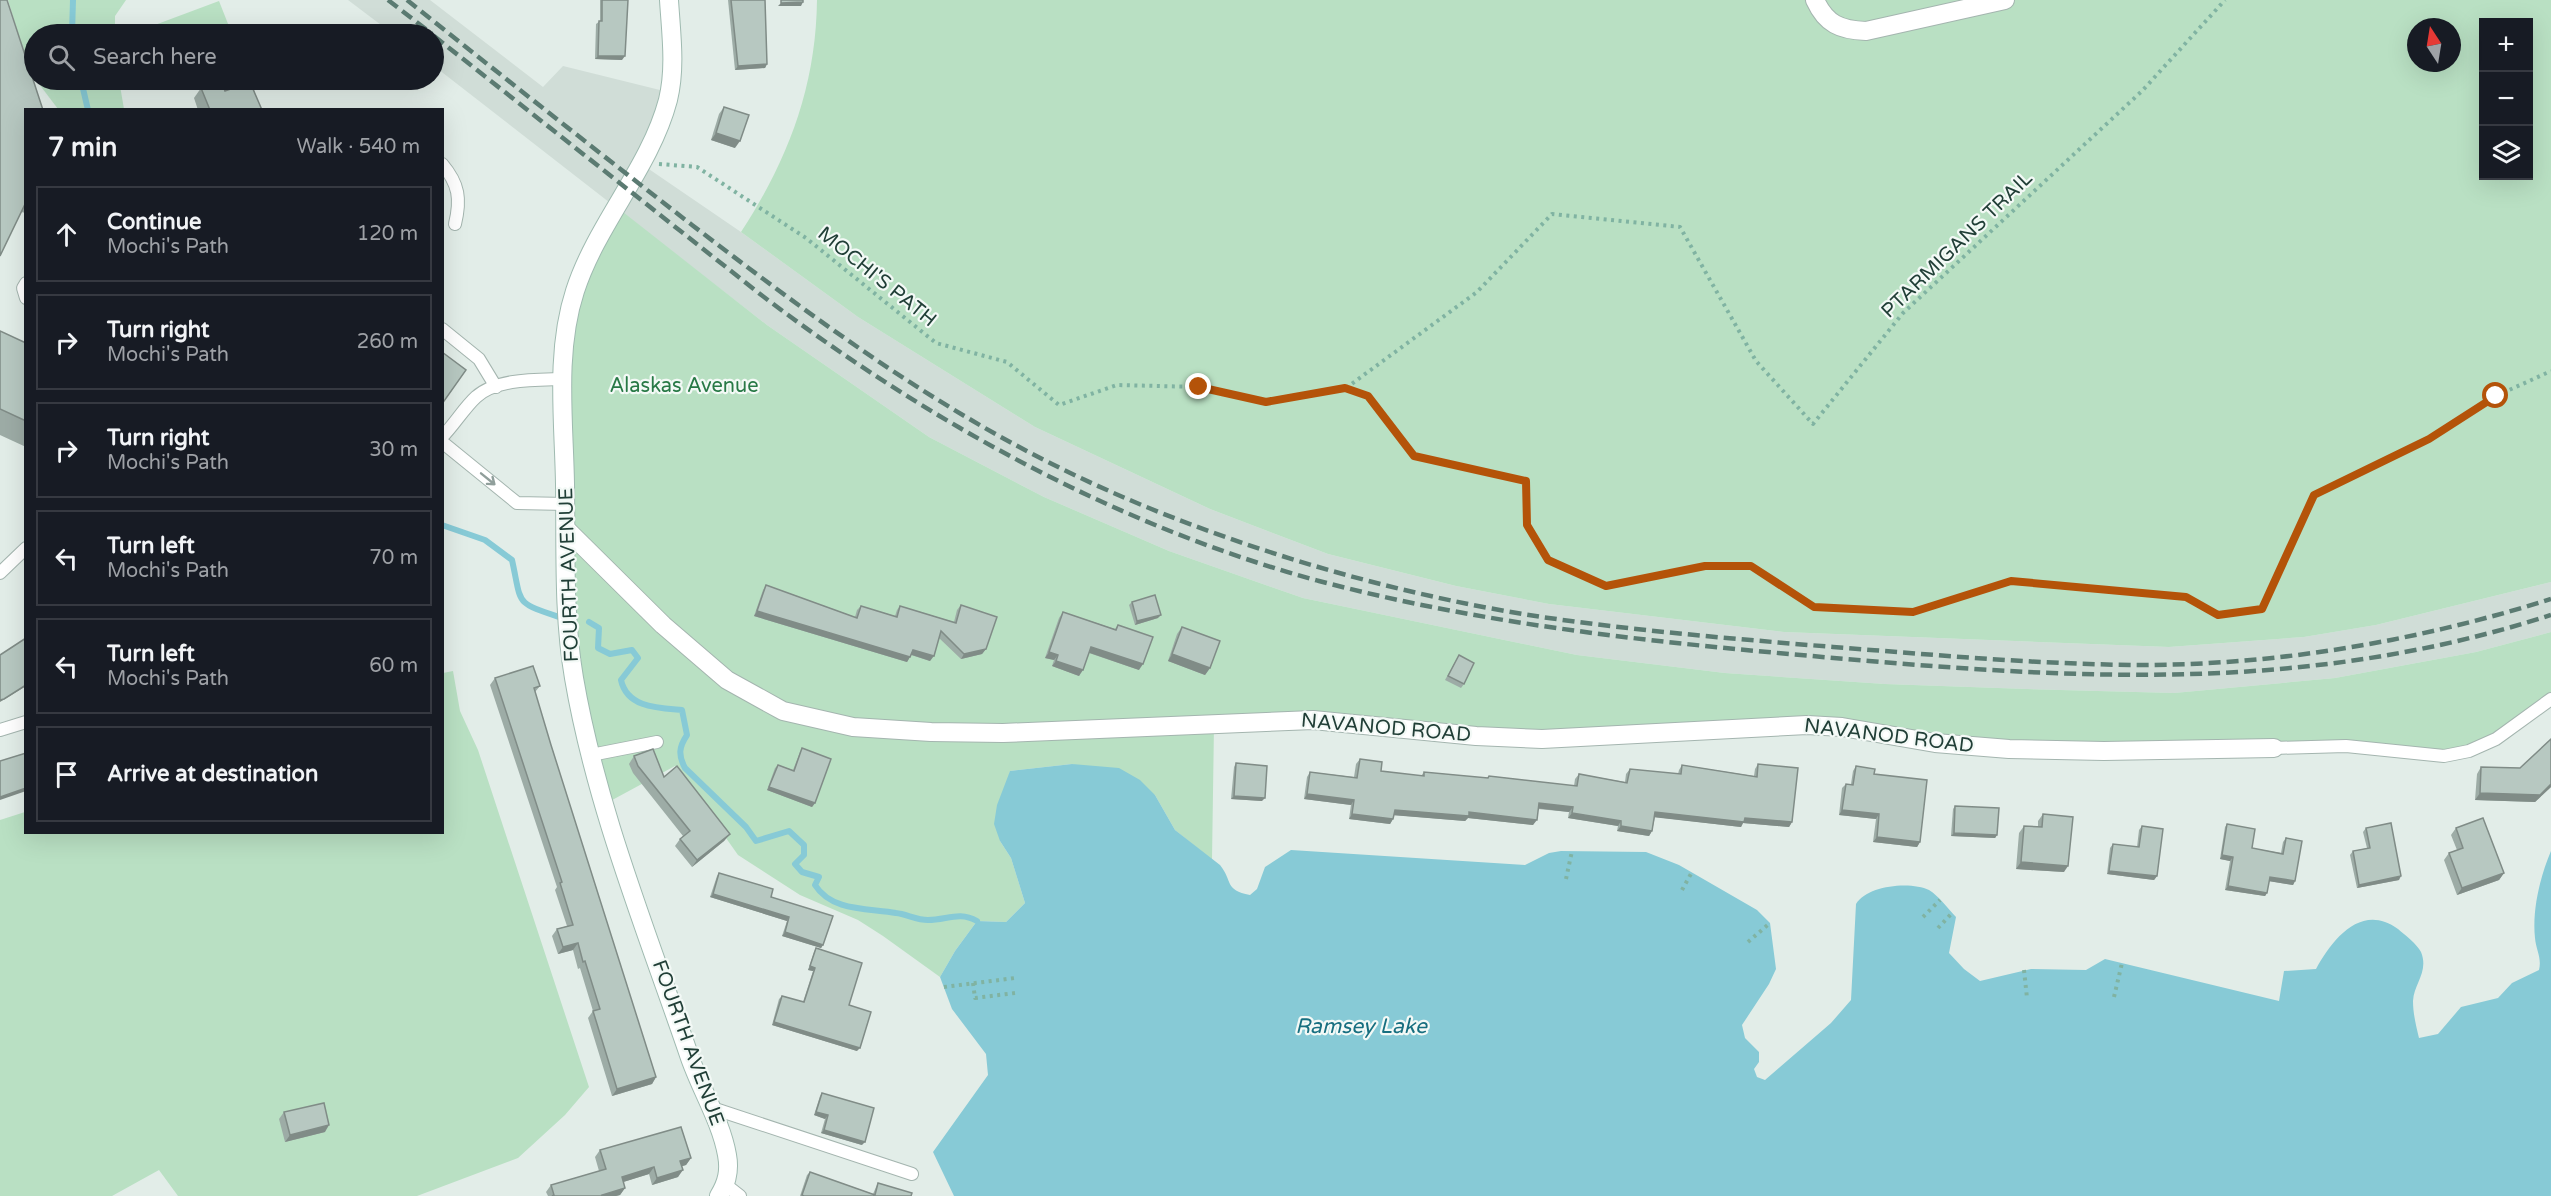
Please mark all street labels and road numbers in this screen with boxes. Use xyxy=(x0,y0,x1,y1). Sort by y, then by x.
street label: PTARMIGANS TRAIL xyxy=(1876,166,2038,323)
street label: MOCHI'S PATH xyxy=(813,222,941,332)
street label: FOURTH AVENUE xyxy=(554,487,584,663)
street label: NAVANOD ROAD xyxy=(1300,709,1472,747)
street label: NAVANOD ROAD xyxy=(1803,714,1975,758)
street label: FOURTH AVENUE xyxy=(647,957,729,1129)

